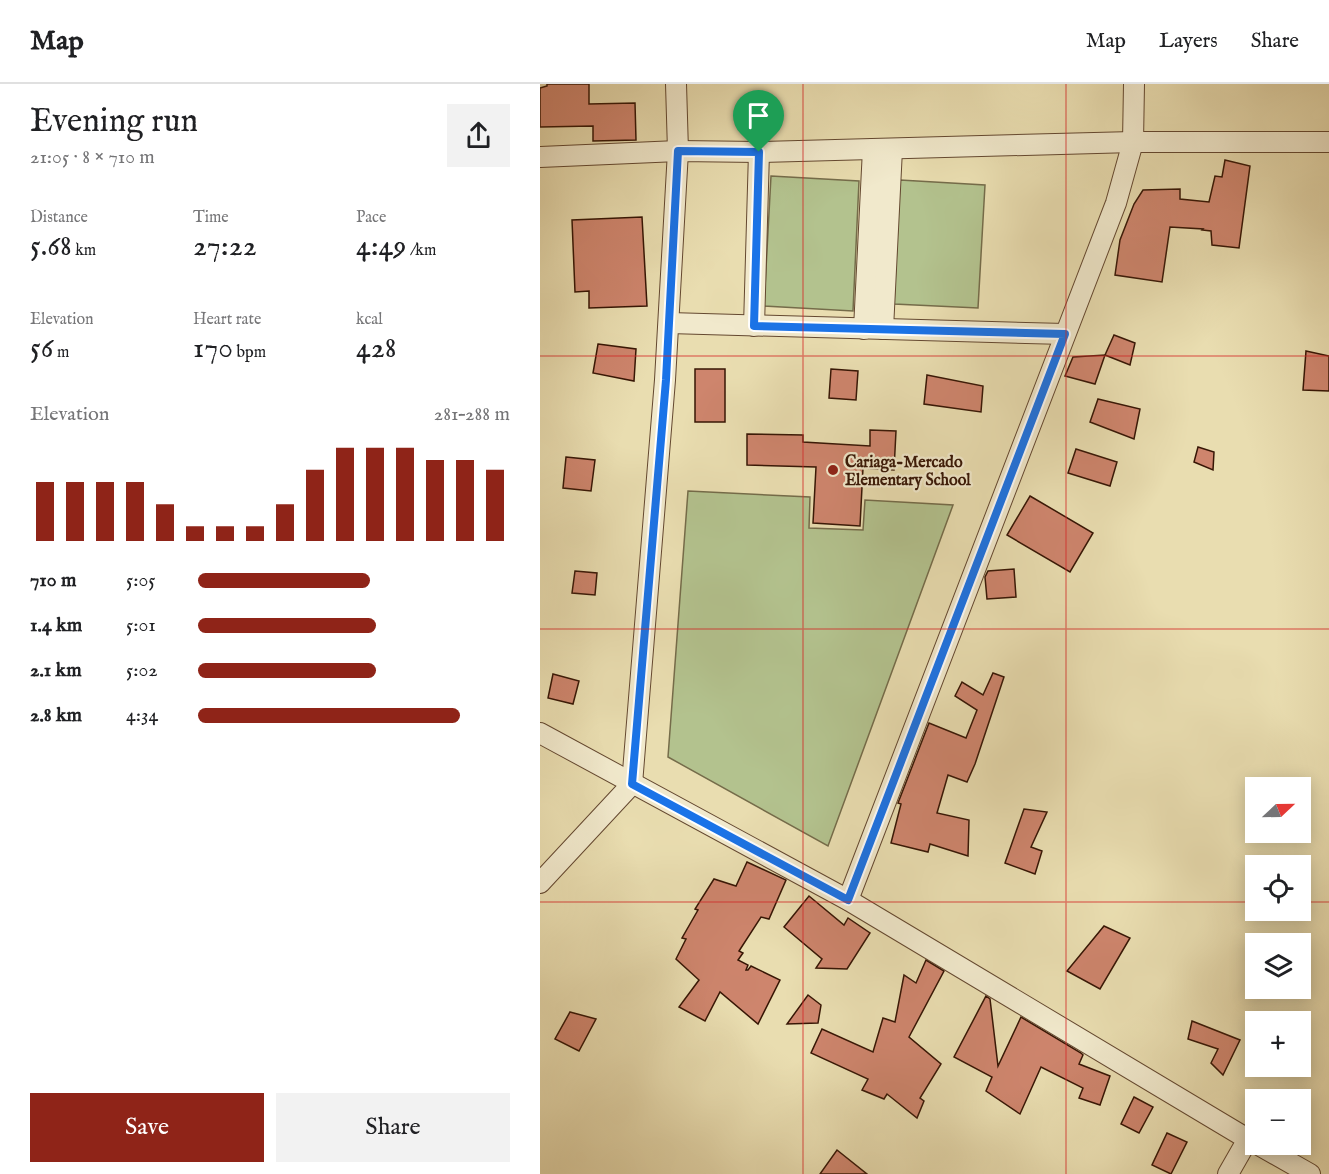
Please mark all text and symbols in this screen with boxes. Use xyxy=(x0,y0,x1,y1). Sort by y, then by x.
text: Map xyxy=(30,24,84,59)
text: Map xyxy=(1086,28,1126,55)
text: Layers xyxy=(1159,28,1218,55)
text: Share xyxy=(1251,28,1299,55)
pin xyxy=(733,90,784,152)
icon: arrive xyxy=(742,99,775,132)
text: Evening run xyxy=(30,101,198,143)
button: share xyxy=(447,104,510,167)
text: 21:05 · 8 × 710 m xyxy=(30,145,155,170)
text: Distance xyxy=(30,208,88,228)
text: Time xyxy=(193,208,229,228)
text: Pace xyxy=(356,208,386,228)
text: 5.68 xyxy=(30,228,72,266)
text: 27:22 xyxy=(193,228,257,266)
text: 4:49 xyxy=(356,228,406,266)
text: km xyxy=(72,241,96,261)
text: /km xyxy=(406,241,436,261)
text: Elevation xyxy=(30,310,93,330)
text: Heart rate xyxy=(193,310,261,330)
text: kcal xyxy=(356,310,383,330)
text: 56 xyxy=(30,330,53,368)
text: 170 xyxy=(193,330,233,368)
text: 428 xyxy=(356,330,397,368)
text: m xyxy=(53,343,69,363)
text: bpm xyxy=(233,343,266,363)
text: Elevation xyxy=(30,402,109,427)
text: 281–288 m xyxy=(434,402,510,427)
place label: Cariaga-Mercado Elementary School xyxy=(845,453,971,491)
marker: Cariaga-Mercado Elementary School xyxy=(826,463,840,477)
text: 710 m xyxy=(30,568,76,593)
text: 5:05 xyxy=(126,568,156,593)
text: 1.4 km xyxy=(30,613,82,638)
text: 5:01 xyxy=(126,613,156,638)
text: 2.1 km xyxy=(30,658,82,683)
text: 5:02 xyxy=(126,658,158,683)
text: 2.8 km xyxy=(30,703,82,728)
text: 4:34 xyxy=(126,703,158,728)
north arrow xyxy=(1245,777,1311,843)
map controls xyxy=(1245,777,1311,1155)
button: locate xyxy=(1245,855,1311,921)
button: layers xyxy=(1245,933,1311,999)
button: + xyxy=(1245,1011,1311,1077)
button: − xyxy=(1245,1089,1311,1155)
button: Save xyxy=(30,1093,264,1162)
button: Share xyxy=(276,1093,510,1162)

